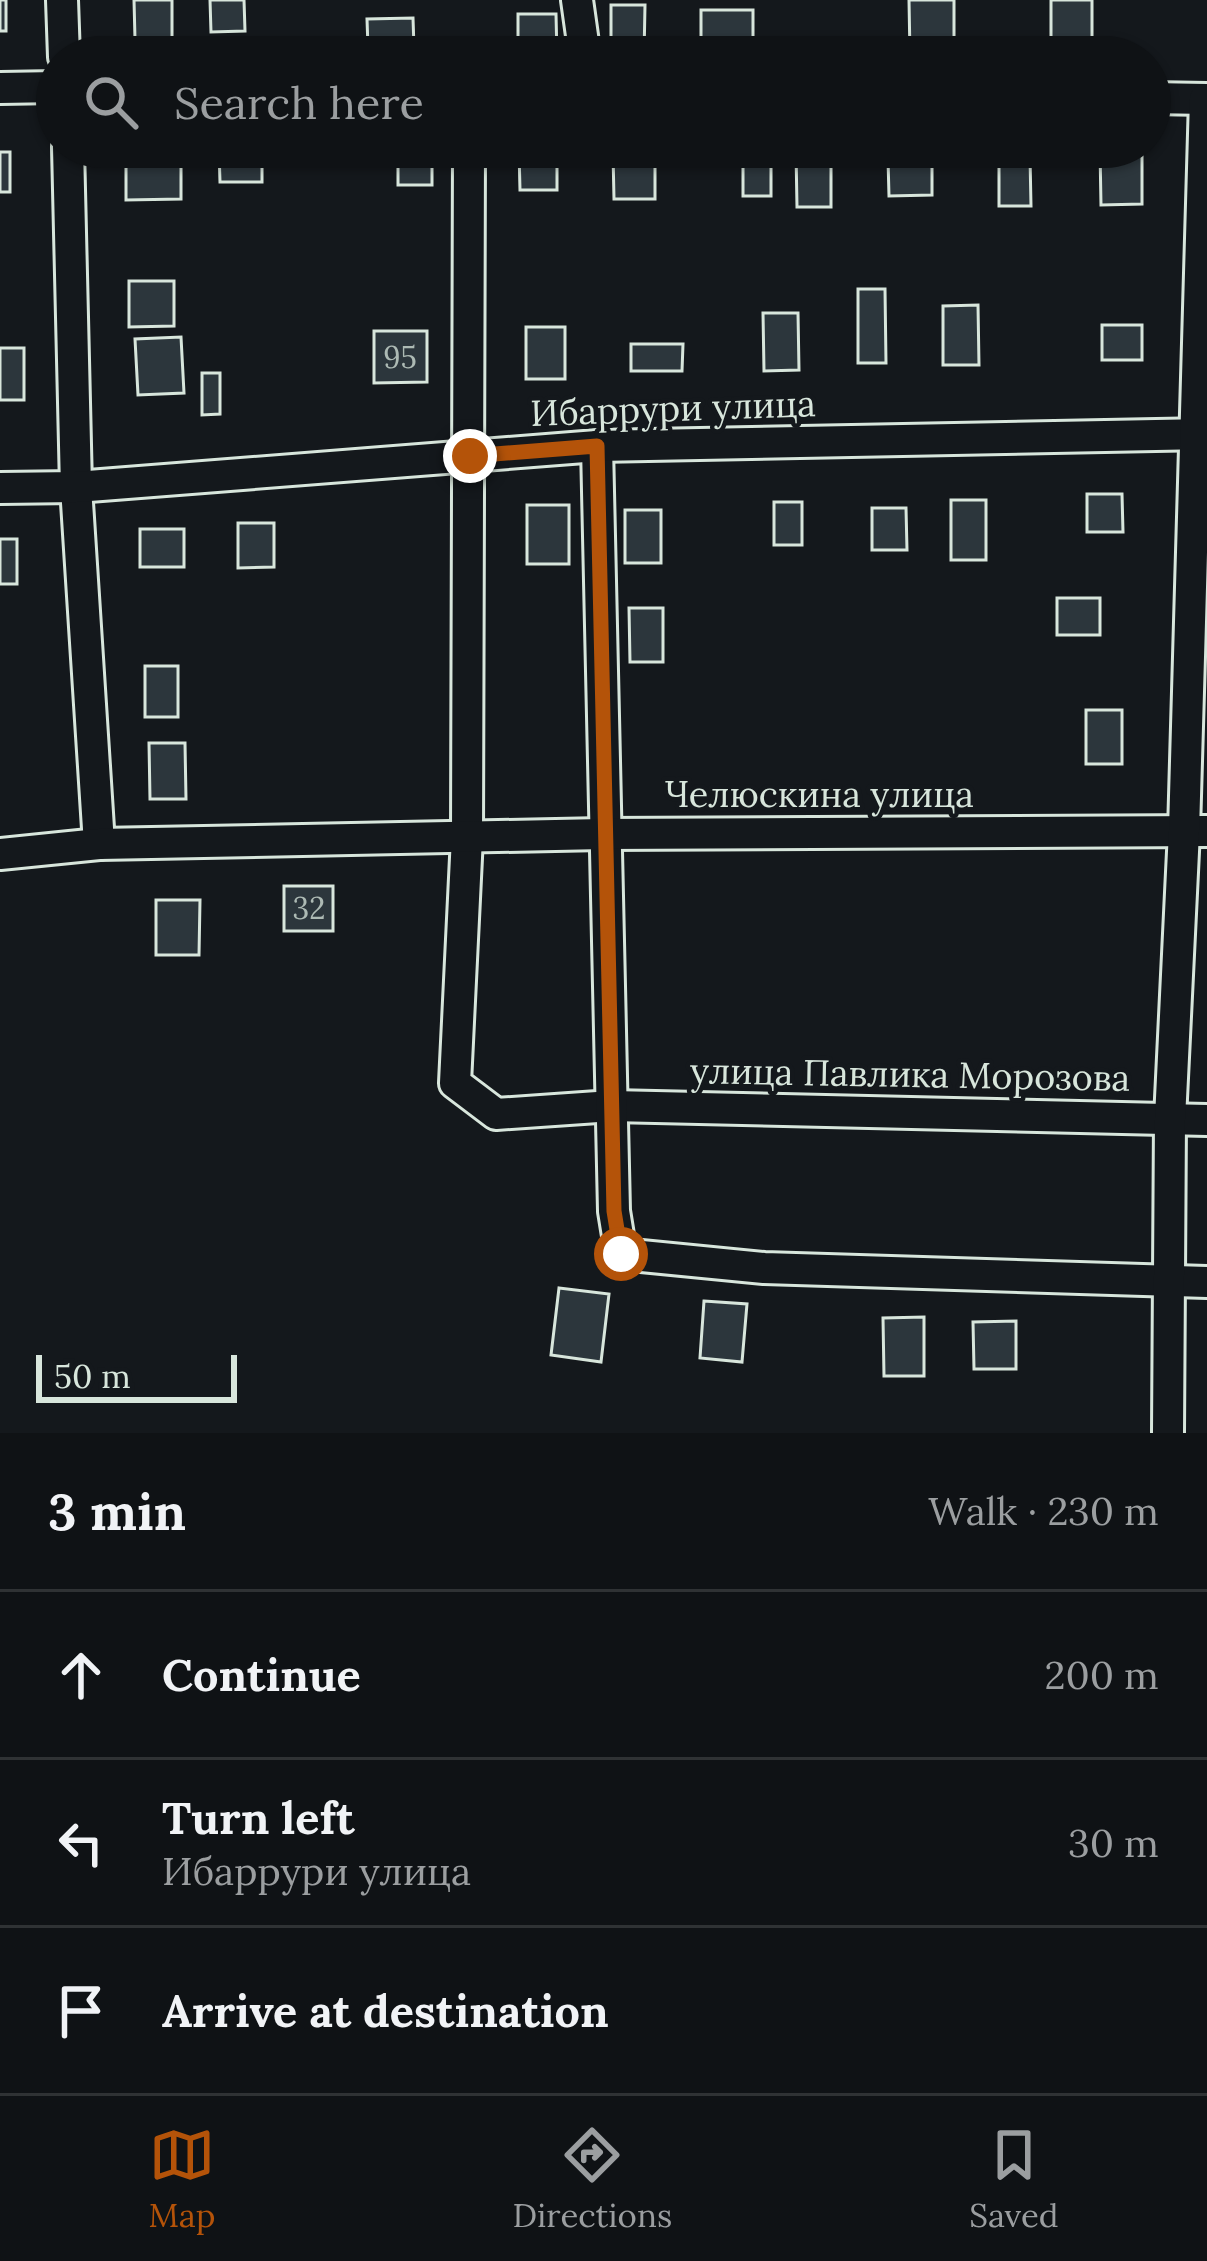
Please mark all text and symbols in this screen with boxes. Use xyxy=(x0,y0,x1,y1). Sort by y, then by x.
search box xyxy=(36,36,1171,168)
icon: search xyxy=(78,69,144,135)
text: Search here xyxy=(174,74,424,131)
house number: 95 xyxy=(383,338,417,376)
street label: Ибаррури улица xyxy=(530,380,816,436)
route end xyxy=(443,429,497,483)
street label: Челюскина улица xyxy=(664,771,974,817)
house number: 32 xyxy=(293,889,325,927)
street label: улица Павлика Морозова xyxy=(689,1047,1131,1101)
route start xyxy=(594,1227,648,1281)
scale bar xyxy=(36,1349,237,1402)
text: 50 m xyxy=(54,1355,131,1397)
text: 3 min xyxy=(48,1479,186,1544)
text: Walk · 230 m xyxy=(928,1486,1159,1536)
icon: ahead xyxy=(48,1642,114,1708)
text: Continue xyxy=(162,1646,361,1703)
text: 200 m xyxy=(1044,1650,1159,1700)
text: Turn left xyxy=(162,1789,355,1846)
icon: left xyxy=(48,1810,114,1876)
text: 30 m xyxy=(1068,1818,1159,1868)
text: Ибаррури улица xyxy=(162,1846,471,1896)
icon: arrive xyxy=(48,1978,114,2044)
text: Arrive at destination xyxy=(162,1982,609,2039)
tab: Map xyxy=(148,2122,216,2236)
tab: Directions xyxy=(513,2122,672,2236)
tab: Saved xyxy=(969,2122,1058,2236)

